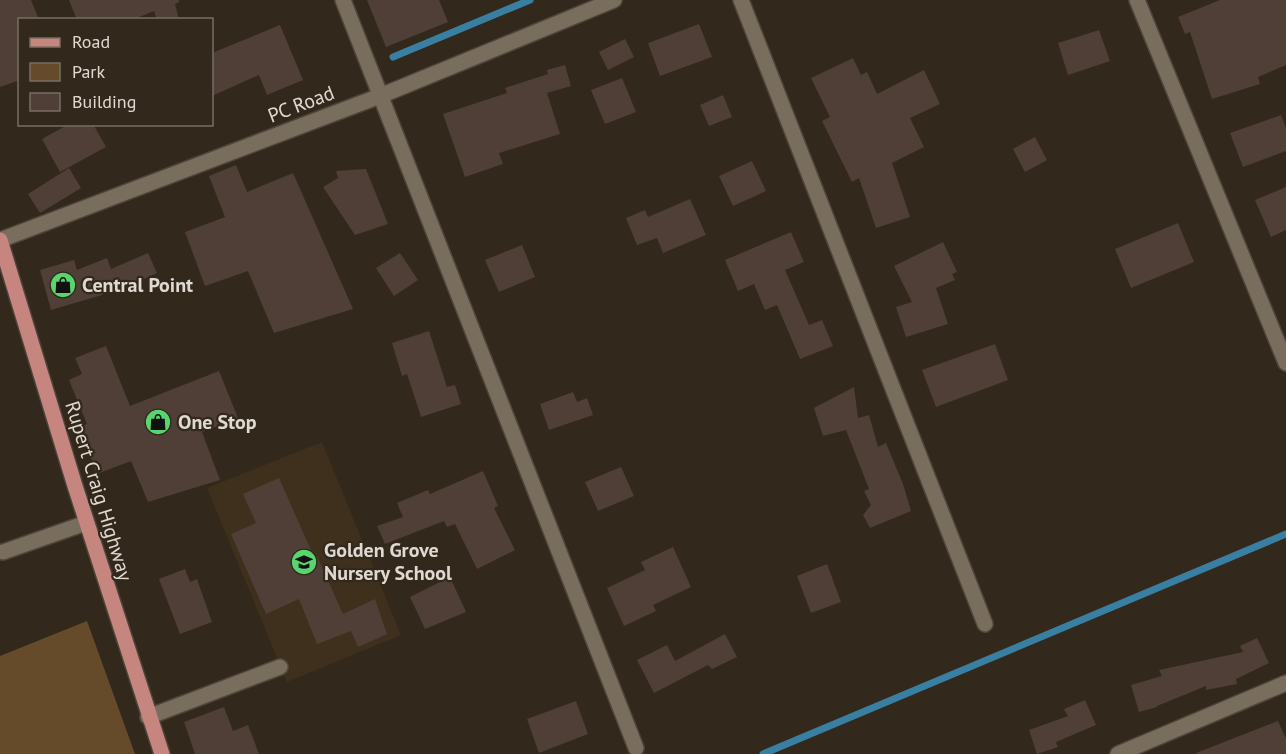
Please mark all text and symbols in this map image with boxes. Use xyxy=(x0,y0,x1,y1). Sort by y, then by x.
legend xyxy=(18,18,213,126)
text: Road xyxy=(72,30,110,53)
text: Park xyxy=(72,60,105,83)
street label: PC Road xyxy=(264,79,338,129)
text: Building xyxy=(72,90,136,113)
shop icon: Central Point xyxy=(48,270,78,300)
place label: Central Point xyxy=(82,272,193,298)
street label: Rupert Craig Highway xyxy=(59,398,139,585)
shop icon: One Stop xyxy=(143,407,173,437)
place label: One Stop xyxy=(178,409,257,435)
place label: Golden Grove Nursery School xyxy=(324,537,452,586)
school or university icon: Golden Grove Nursery School xyxy=(289,547,319,577)

